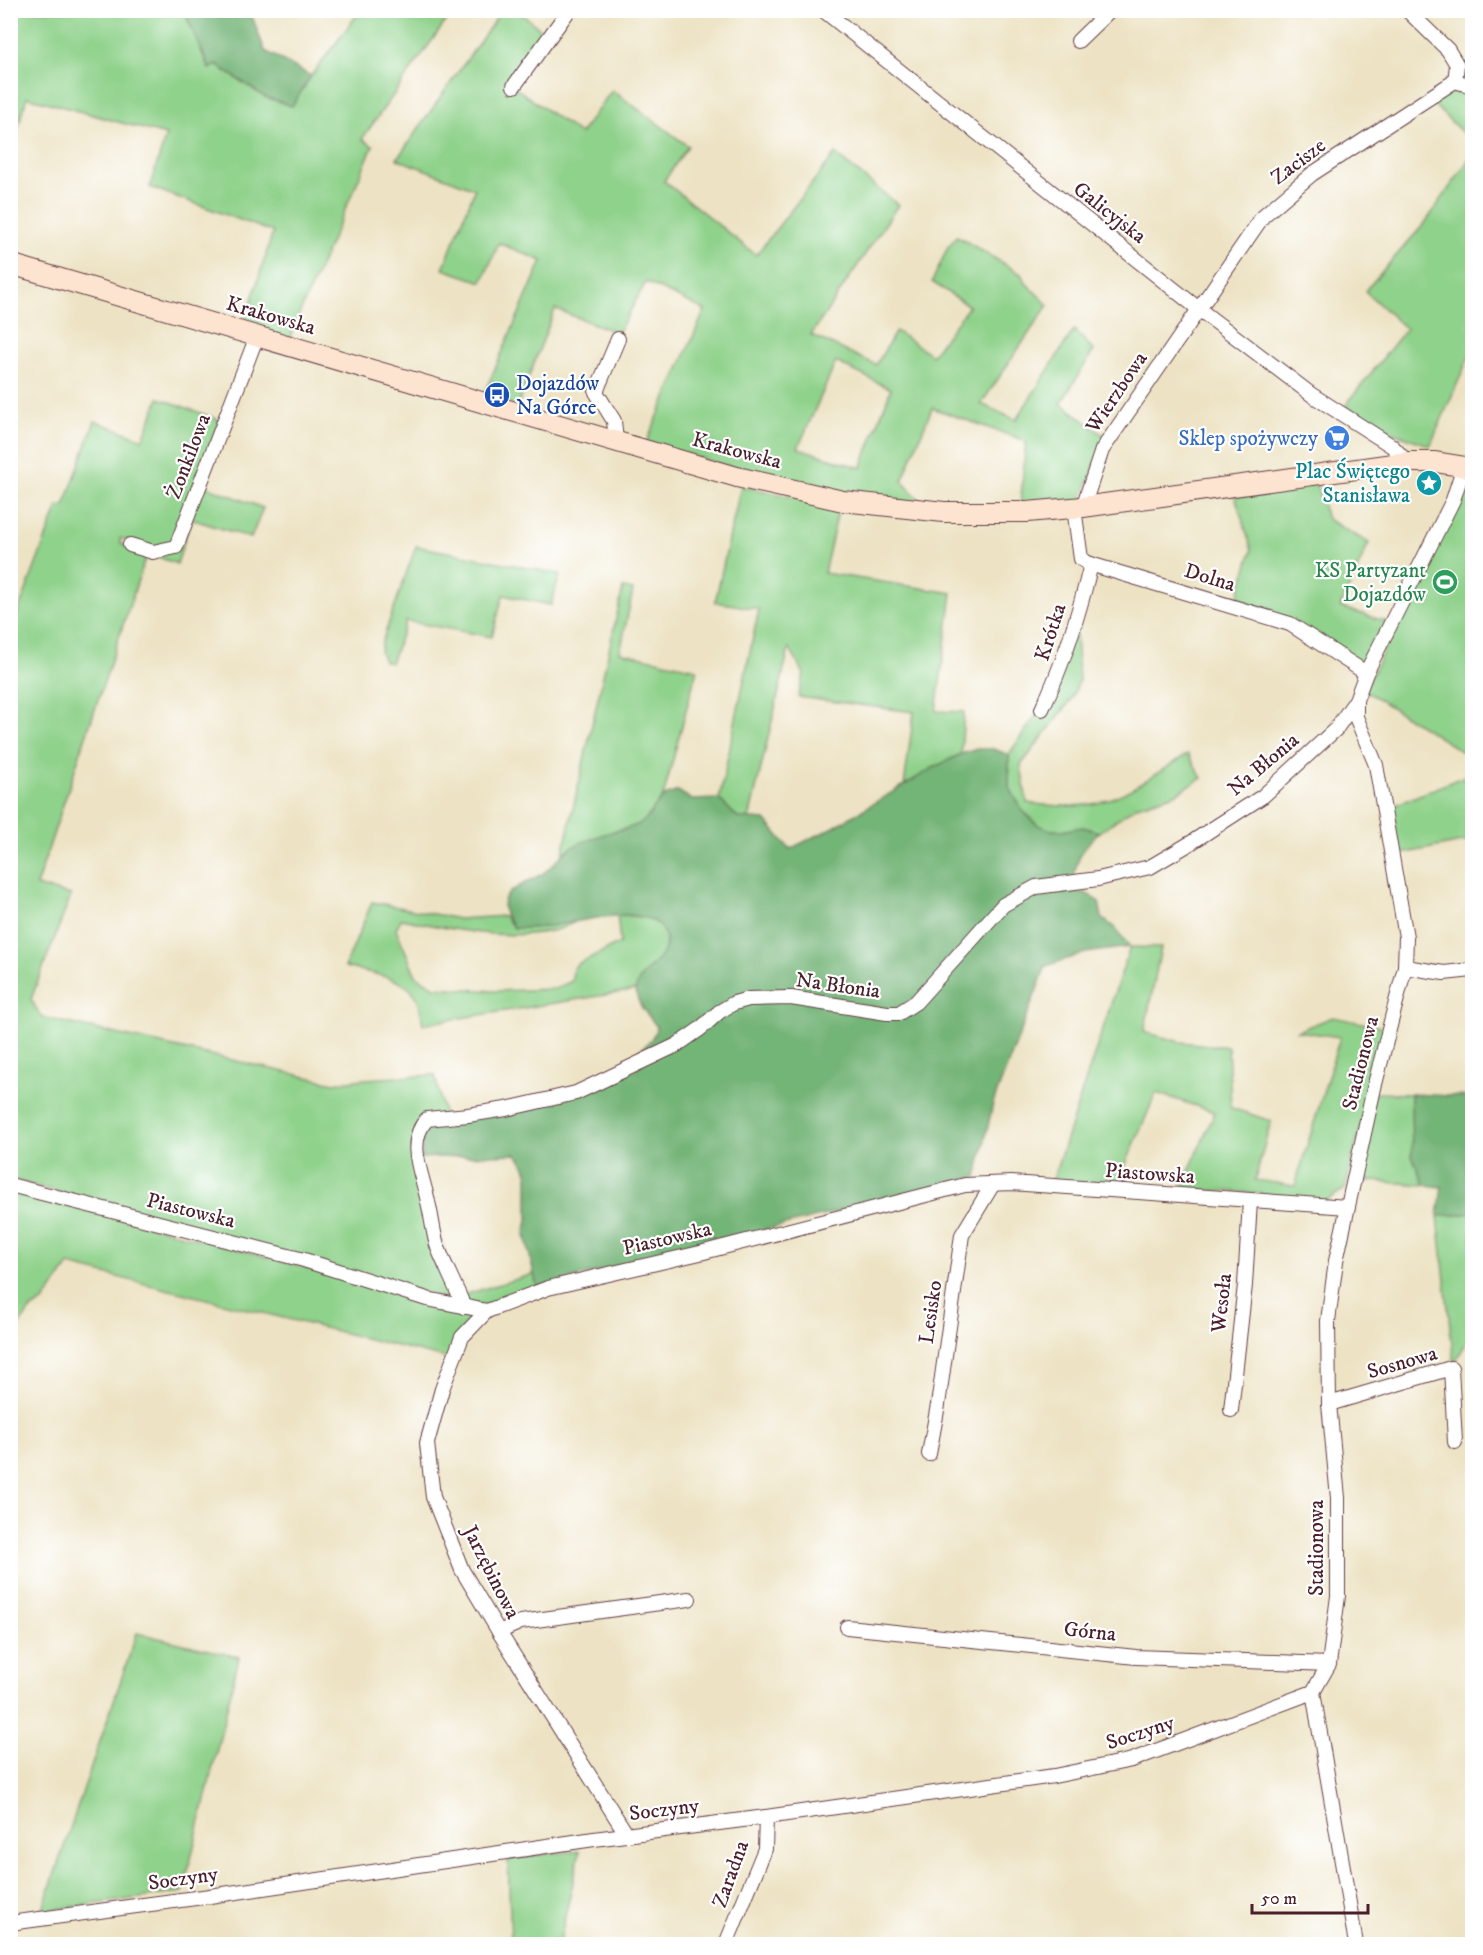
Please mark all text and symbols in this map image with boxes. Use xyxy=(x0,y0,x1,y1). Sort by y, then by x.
street label: Zacisze xyxy=(1266,133,1331,191)
street label: Galicyjska xyxy=(1068,176,1151,249)
street label: Krakowska xyxy=(223,291,318,341)
street label: Wierzbowa xyxy=(1080,347,1154,439)
place label: Dojazdów Na Górce xyxy=(516,371,600,421)
bus stop icon: Dojazdów Na Górce xyxy=(482,380,512,410)
street label: Żonkilowa xyxy=(160,410,217,503)
supermarket icon: Sklep spożywczy xyxy=(1322,423,1352,453)
place label: Sklep spożywczy xyxy=(1178,426,1319,452)
street label: Krakowska xyxy=(689,427,784,475)
place label: Plac Świętego Stanisława xyxy=(1295,457,1410,509)
place icon: Plac Świętego Stanisława xyxy=(1414,468,1444,498)
street label: Dolna xyxy=(1181,558,1238,598)
place label: KS Partyzant Dojazdów xyxy=(1315,558,1427,608)
sports icon: KS Partyzant Dojazdów xyxy=(1430,567,1460,597)
street label: Krótka xyxy=(1029,600,1072,664)
street label: Na Błonia xyxy=(1223,727,1305,802)
street label: Na Błonia xyxy=(794,967,882,1005)
street label: Stadionowa xyxy=(1337,1013,1385,1113)
street label: Piastowska xyxy=(1104,1158,1196,1190)
street label: Piastowska xyxy=(144,1187,238,1235)
street label: Piastowska xyxy=(620,1216,714,1262)
street label: Wesoła xyxy=(1206,1272,1238,1335)
street label: Lesisko xyxy=(914,1279,948,1345)
street label: Sosnowa xyxy=(1364,1341,1440,1385)
street label: Stadionowa xyxy=(1304,1500,1330,1596)
street label: Jarzębinowa xyxy=(456,1520,526,1623)
street label: Górna xyxy=(1062,1616,1117,1648)
street label: Soczyny xyxy=(1103,1709,1179,1756)
street label: Soczyny xyxy=(628,1793,701,1827)
street label: Zaradna xyxy=(707,1837,755,1911)
street label: Soczyny xyxy=(147,1861,221,1897)
scale bar xyxy=(1252,1877,1368,1915)
text: 50 m xyxy=(1261,1888,1297,1910)

